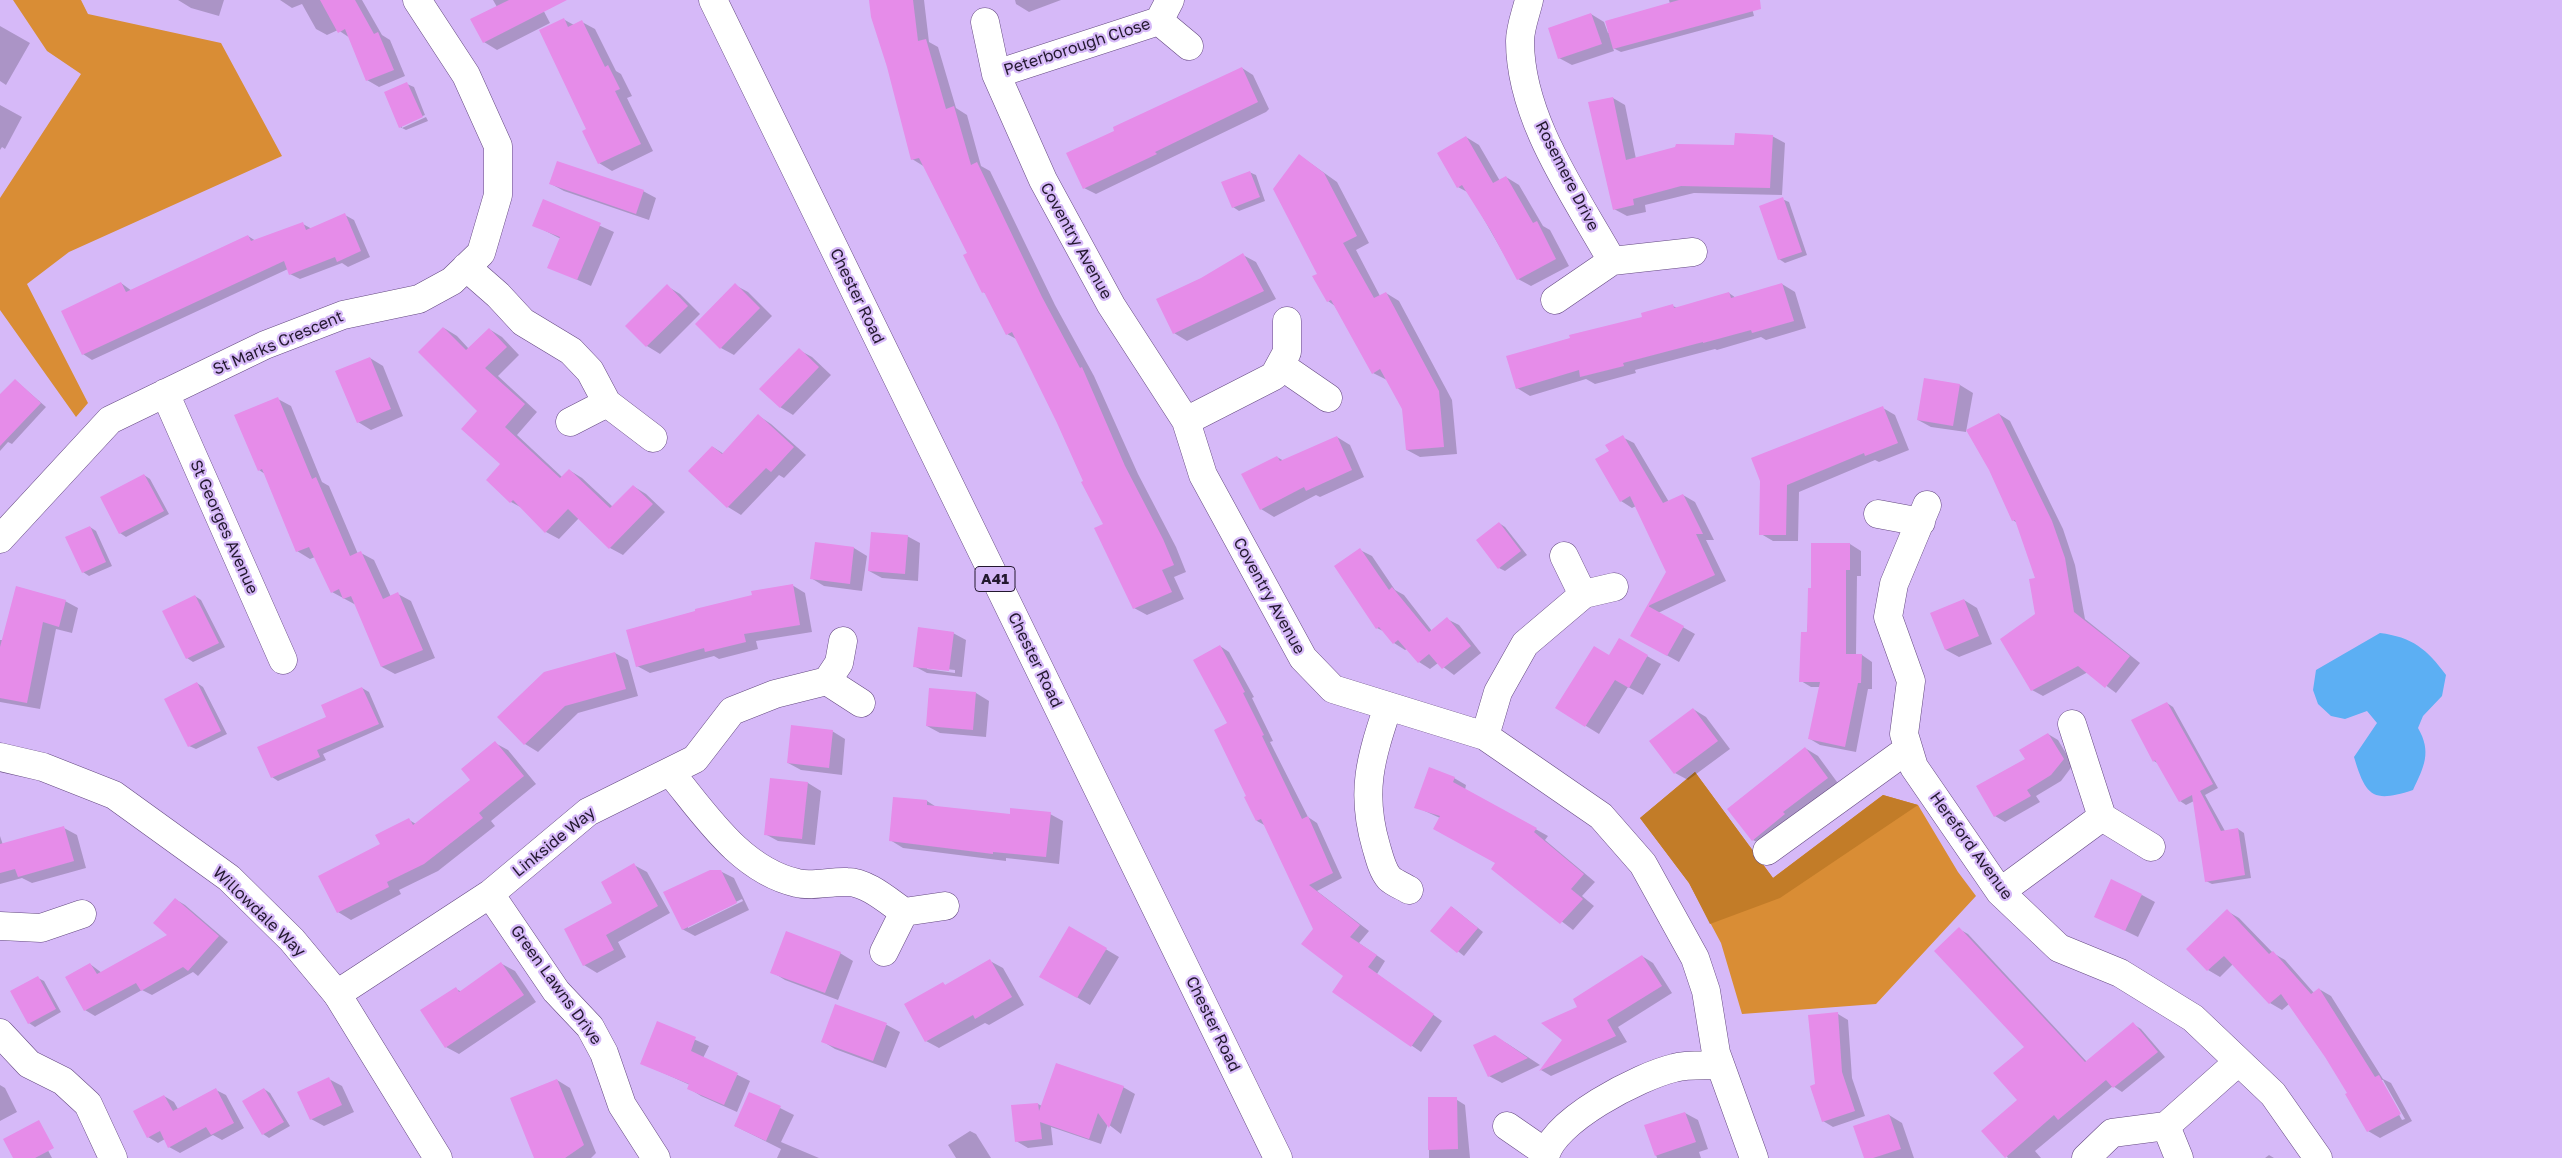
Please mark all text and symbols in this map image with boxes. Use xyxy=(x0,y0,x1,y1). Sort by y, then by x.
street label: Peterborough Close xyxy=(1001,14,1153,80)
street label: Rosemere Drive xyxy=(1531,118,1603,234)
street label: Coventry Avenue xyxy=(1036,179,1116,303)
street label: Chester Road xyxy=(826,245,888,347)
street label: St Marks Crescent xyxy=(210,307,346,379)
street label: St Georges Avenue xyxy=(186,457,262,597)
street label: Coventry Avenue xyxy=(1229,534,1309,658)
road number: A41 xyxy=(975,566,1015,592)
street label: Chester Road xyxy=(1004,609,1066,711)
street label: Hereford Avenue xyxy=(1926,788,2016,904)
street label: Linkside Way xyxy=(509,803,599,881)
street label: Willowdale Way xyxy=(209,863,309,961)
street label: Green Lawns Drive xyxy=(506,922,606,1048)
street label: Chester Road xyxy=(1182,973,1244,1075)

